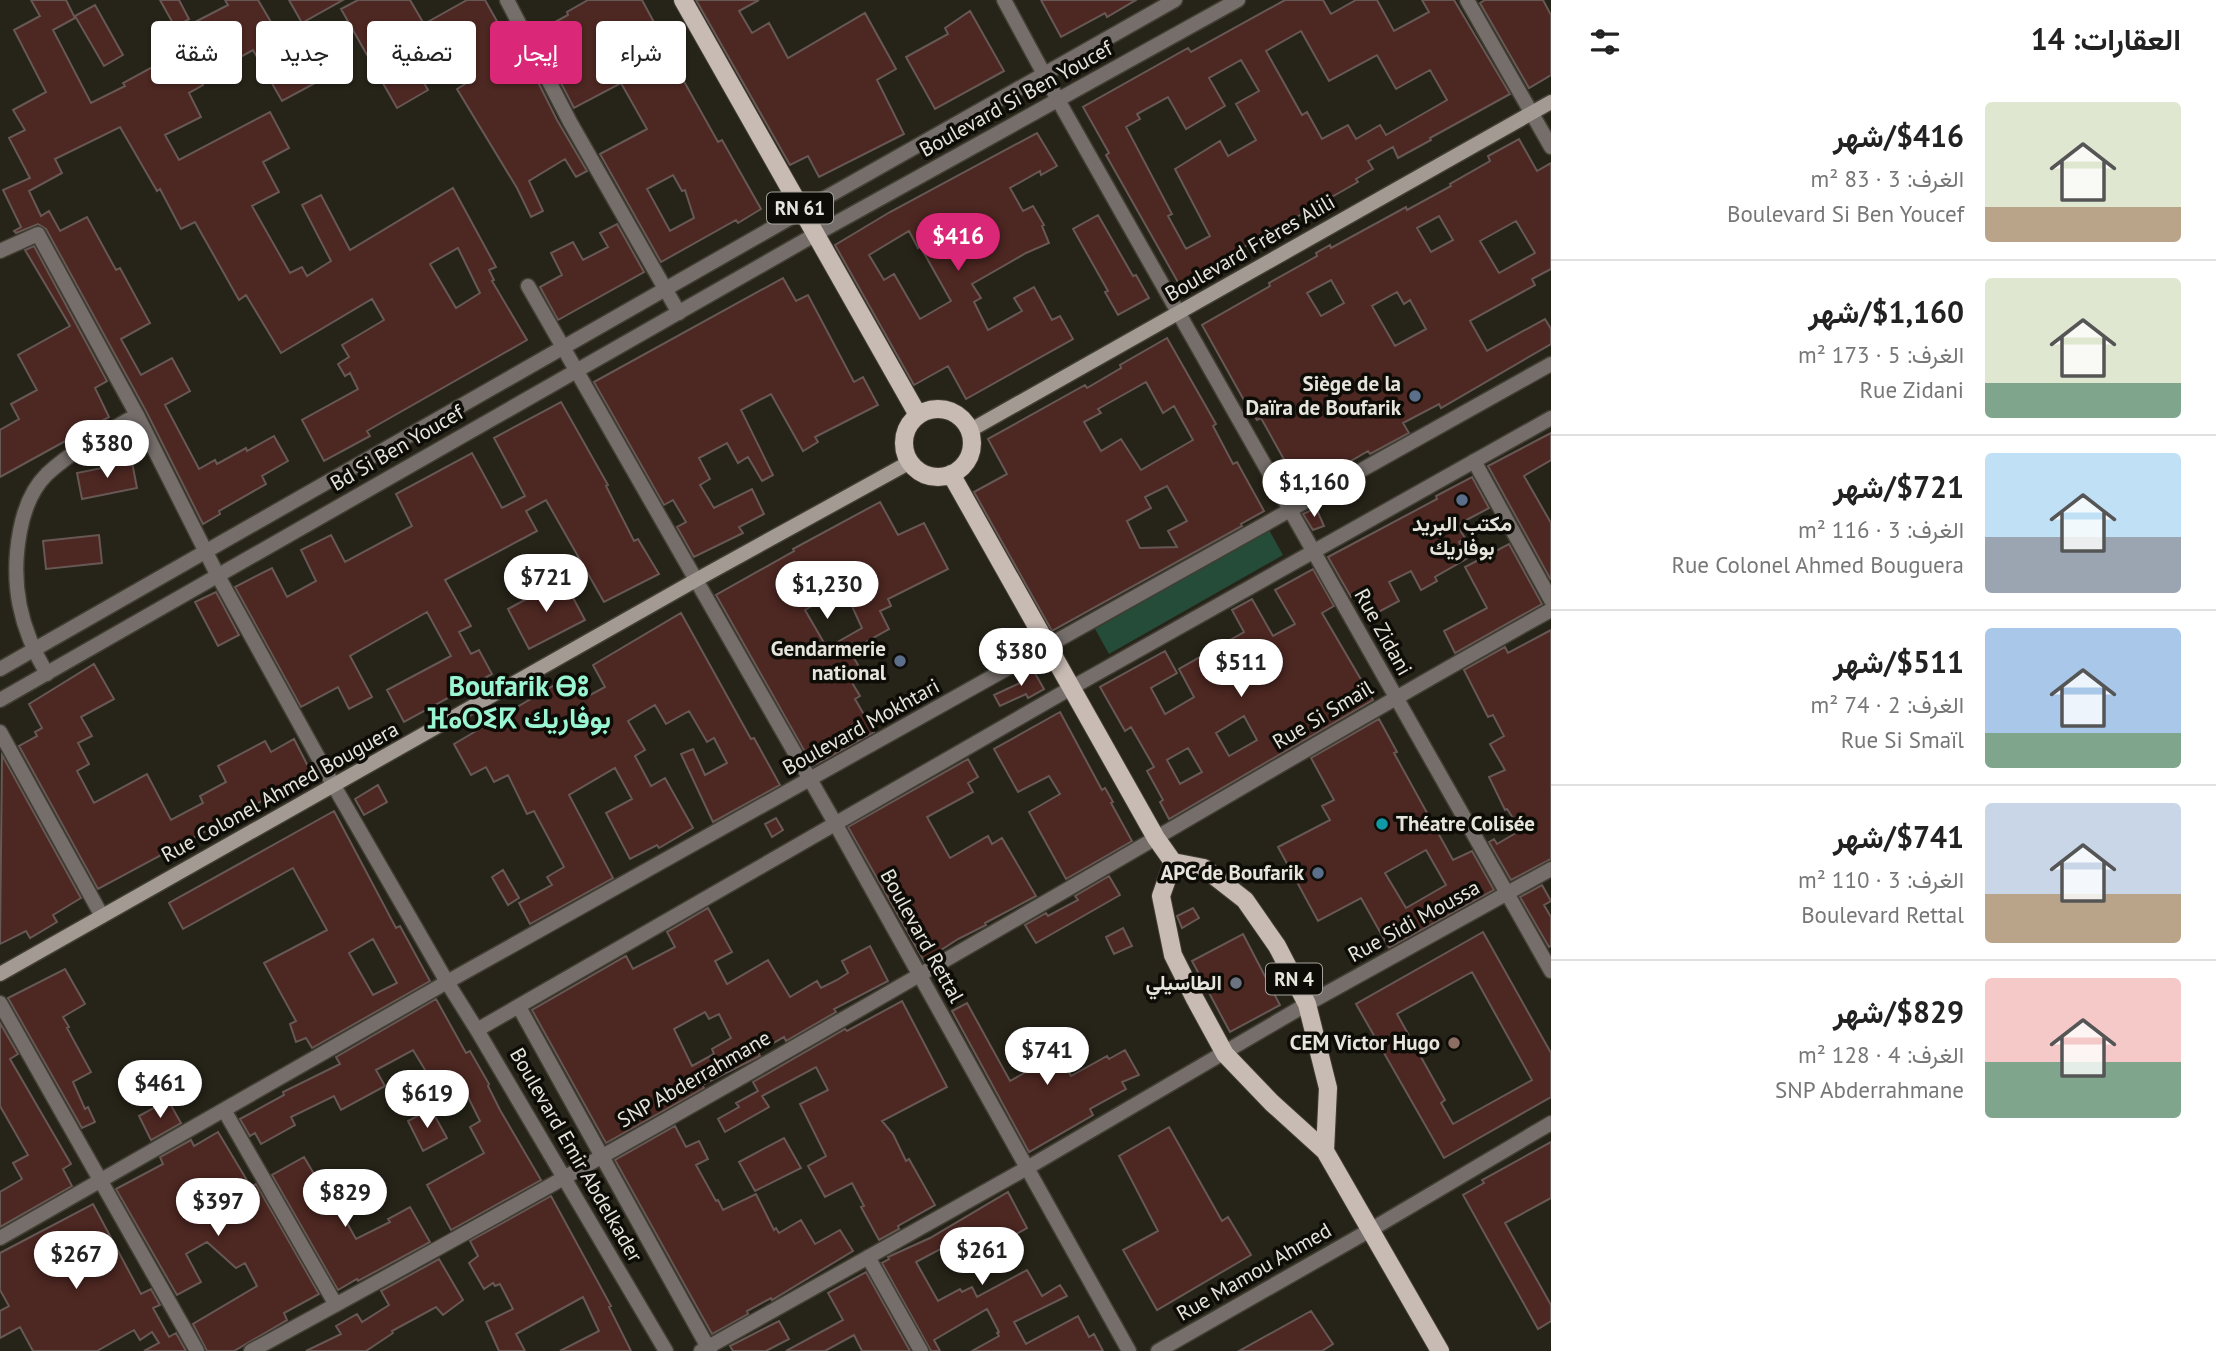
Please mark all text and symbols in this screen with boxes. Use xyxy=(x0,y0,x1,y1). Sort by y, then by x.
text: العقارات: 14 xyxy=(2031,19,2181,58)
chip: شقة xyxy=(151,21,242,84)
chip: جديد xyxy=(256,21,353,84)
chip: تصفية xyxy=(367,21,476,84)
chip: إيجار xyxy=(490,21,582,84)
chip: شراء xyxy=(596,21,686,84)
icon: filters xyxy=(1586,23,1624,61)
street label: Boulevard Si Ben Youcef xyxy=(915,34,1118,163)
text: $416/شهر xyxy=(1833,116,1964,155)
icon: home xyxy=(2041,130,2125,214)
text: الغرف: 3 · 83 m² xyxy=(1810,164,1964,193)
street label: Boulevard Frères Alili xyxy=(1160,188,1340,307)
road number: RN 61 xyxy=(767,192,833,224)
text: Boulevard Si Ben Youcef xyxy=(1727,199,1964,228)
pin: $416 xyxy=(917,214,999,273)
text: $416 xyxy=(932,221,984,250)
text: $1,160/شهر xyxy=(1808,292,1964,331)
icon: home xyxy=(2041,306,2125,390)
text: الغرف: 5 · 173 m² xyxy=(1798,340,1964,369)
place label: Siège de la Daïra de Boufarik xyxy=(1245,370,1402,421)
text: Rue Zidani xyxy=(1860,375,1964,404)
marker: Siège de la Daïra de Boufarik xyxy=(1407,388,1423,404)
street label: Bd Si Ben Youcef xyxy=(325,398,469,497)
pin: $380 xyxy=(66,420,148,480)
text: $380 xyxy=(81,428,133,457)
pin: $1,160 xyxy=(1257,460,1371,519)
text: $1,160 xyxy=(1278,467,1350,496)
text: $721/شهر xyxy=(1833,467,1964,506)
icon: home xyxy=(2041,481,2125,565)
marker: مكتب البريد بوفاريك xyxy=(1454,492,1470,508)
place label: مكتب البريد بوفاريك xyxy=(1412,510,1512,561)
text: الغرف: 3 · 116 m² xyxy=(1798,515,1964,544)
text: Rue Colonel Ahmed Bouguera xyxy=(1672,550,1964,579)
pin: $721 xyxy=(505,554,587,614)
text: $721 xyxy=(520,562,572,591)
pin: $1,230 xyxy=(770,562,884,621)
text: $1,230 xyxy=(791,569,863,598)
street label: Rue Zidani xyxy=(1349,584,1418,680)
pin: $380 xyxy=(980,628,1062,688)
place label: Gendarmerie national xyxy=(771,635,887,686)
text: $380 xyxy=(995,636,1047,665)
pin: $511 xyxy=(1200,640,1282,699)
text: $511/شهر xyxy=(1833,642,1964,681)
text: $511 xyxy=(1215,647,1267,676)
marker: Gendarmerie national xyxy=(892,653,908,669)
icon: home xyxy=(2041,656,2125,740)
district label: Boufarik ⴱⵓ ⴼⴰⵔⵉⴽ بوفاريك xyxy=(427,667,611,736)
street label: Boulevard Mokhtari xyxy=(777,672,944,781)
street label: Rue Si Smaïl xyxy=(1268,674,1378,755)
text: الغرف: 2 · 74 m² xyxy=(1810,690,1964,719)
street label: Rue Colonel Ahmed Bouguera xyxy=(156,715,403,868)
text: Rue Si Smaïl xyxy=(1841,725,1964,754)
place label: Théatre Colisée xyxy=(1396,810,1535,837)
marker: Théatre Colisée xyxy=(1374,816,1390,832)
text: $741/شهر xyxy=(1833,817,1964,856)
icon: home xyxy=(2041,831,2125,915)
place label: APC de Boufarik xyxy=(1161,859,1305,886)
street label: Boulevard Rettal xyxy=(875,864,970,1007)
marker: APC de Boufarik xyxy=(1310,865,1326,881)
text: الغرف: 3 · 110 m² xyxy=(1798,865,1964,894)
street label: Rue Sidi Moussa xyxy=(1343,873,1484,968)
text: Boulevard Rettal xyxy=(1801,900,1964,929)
road number: RN 4 xyxy=(1266,964,1322,995)
place label: الطاسيلي xyxy=(1145,969,1222,1000)
marker: الطاسيلي xyxy=(1228,975,1244,991)
text: $829/شهر xyxy=(1833,992,1964,1031)
icon: home xyxy=(2041,1006,2125,1090)
street label: SNP Abderrahmane xyxy=(612,1024,775,1133)
pin: $741 xyxy=(1006,1028,1088,1087)
place label: CEM Victor Hugo xyxy=(1290,1029,1440,1056)
text: $741 xyxy=(1021,1035,1073,1064)
marker: CEM Victor Hugo xyxy=(1446,1035,1462,1051)
text: الغرف: 4 · 128 m² xyxy=(1798,1040,1964,1069)
street label: Boulevard Emir Abdelkader xyxy=(504,1043,649,1267)
pin: $461 xyxy=(119,1060,201,1120)
text: $461 xyxy=(134,1068,186,1097)
pin: $619 xyxy=(386,1070,468,1130)
text: SNP Abderrahmane xyxy=(1775,1075,1964,1104)
text: $619 xyxy=(401,1078,453,1107)
pin: $829 xyxy=(304,1170,386,1229)
text: $829 xyxy=(319,1177,371,1206)
pin: $397 xyxy=(177,1178,259,1238)
text: $397 xyxy=(192,1186,244,1215)
street label: Rue Mamou Ahmed xyxy=(1172,1216,1336,1327)
pin: $261 xyxy=(941,1228,1023,1287)
pin: $267 xyxy=(35,1232,117,1291)
text: $261 xyxy=(956,1235,1008,1264)
text: $267 xyxy=(50,1239,102,1268)

